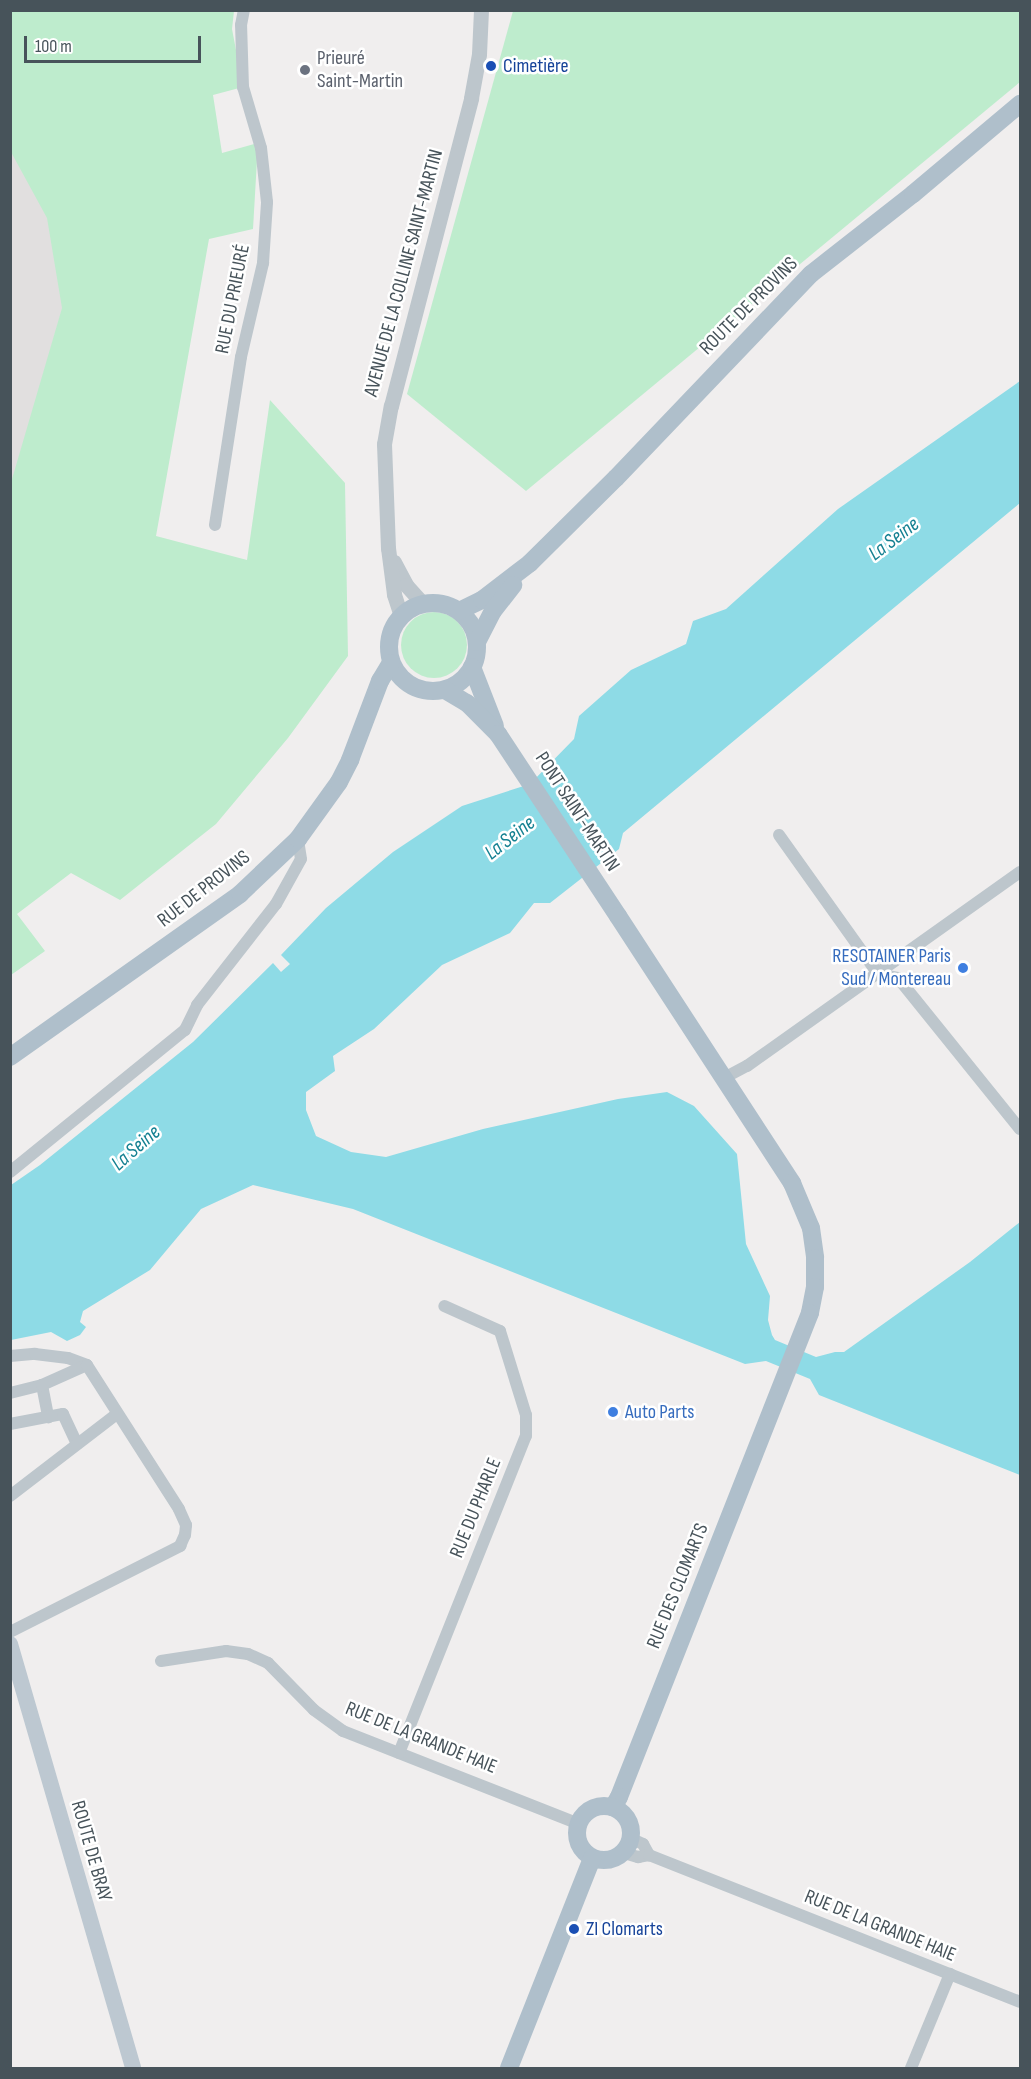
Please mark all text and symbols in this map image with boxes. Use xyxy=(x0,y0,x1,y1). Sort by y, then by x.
scale bar xyxy=(27,24,204,62)
text: 100 m xyxy=(35,36,72,57)
place label: Prieuré Saint-Martin xyxy=(317,46,403,93)
place label: Cimetière xyxy=(503,54,569,78)
marker: Cimetière xyxy=(484,59,498,73)
marker: Prieuré Saint-Martin xyxy=(298,63,312,77)
street label: AVENUE DE LA COLLINE SAINT-MARTIN xyxy=(359,147,449,399)
street label: RUE DU PRIEURÉ xyxy=(211,242,255,356)
street label: ROUTE DE PROVINS xyxy=(695,252,803,360)
water label: La Seine xyxy=(864,512,924,566)
street label: PONT SAINT-MARTIN xyxy=(530,748,624,876)
water label: La Seine xyxy=(480,811,540,865)
street label: RUE DE PROVINS xyxy=(153,845,255,933)
place label: RESOTAINER Paris Sud / Montereau xyxy=(832,945,951,992)
marker: RESOTAINER Paris Sud / Montereau xyxy=(956,961,970,975)
water label: La Seine xyxy=(106,1120,166,1176)
place label: Auto Parts xyxy=(625,1400,694,1424)
marker: Auto Parts xyxy=(606,1405,620,1419)
street label: RUE DU PHARLE xyxy=(445,1455,507,1561)
street label: RUE DES CLOMARTS xyxy=(642,1520,714,1652)
street label: RUE DE LA GRANDE HAIE xyxy=(342,1697,500,1779)
street label: ROUTE DE BRAY xyxy=(65,1798,117,1904)
street label: RUE DE LA GRANDE HAIE xyxy=(801,1885,959,1967)
place label: ZI Clomarts xyxy=(586,1917,663,1941)
marker: ZI Clomarts xyxy=(567,1922,581,1936)

